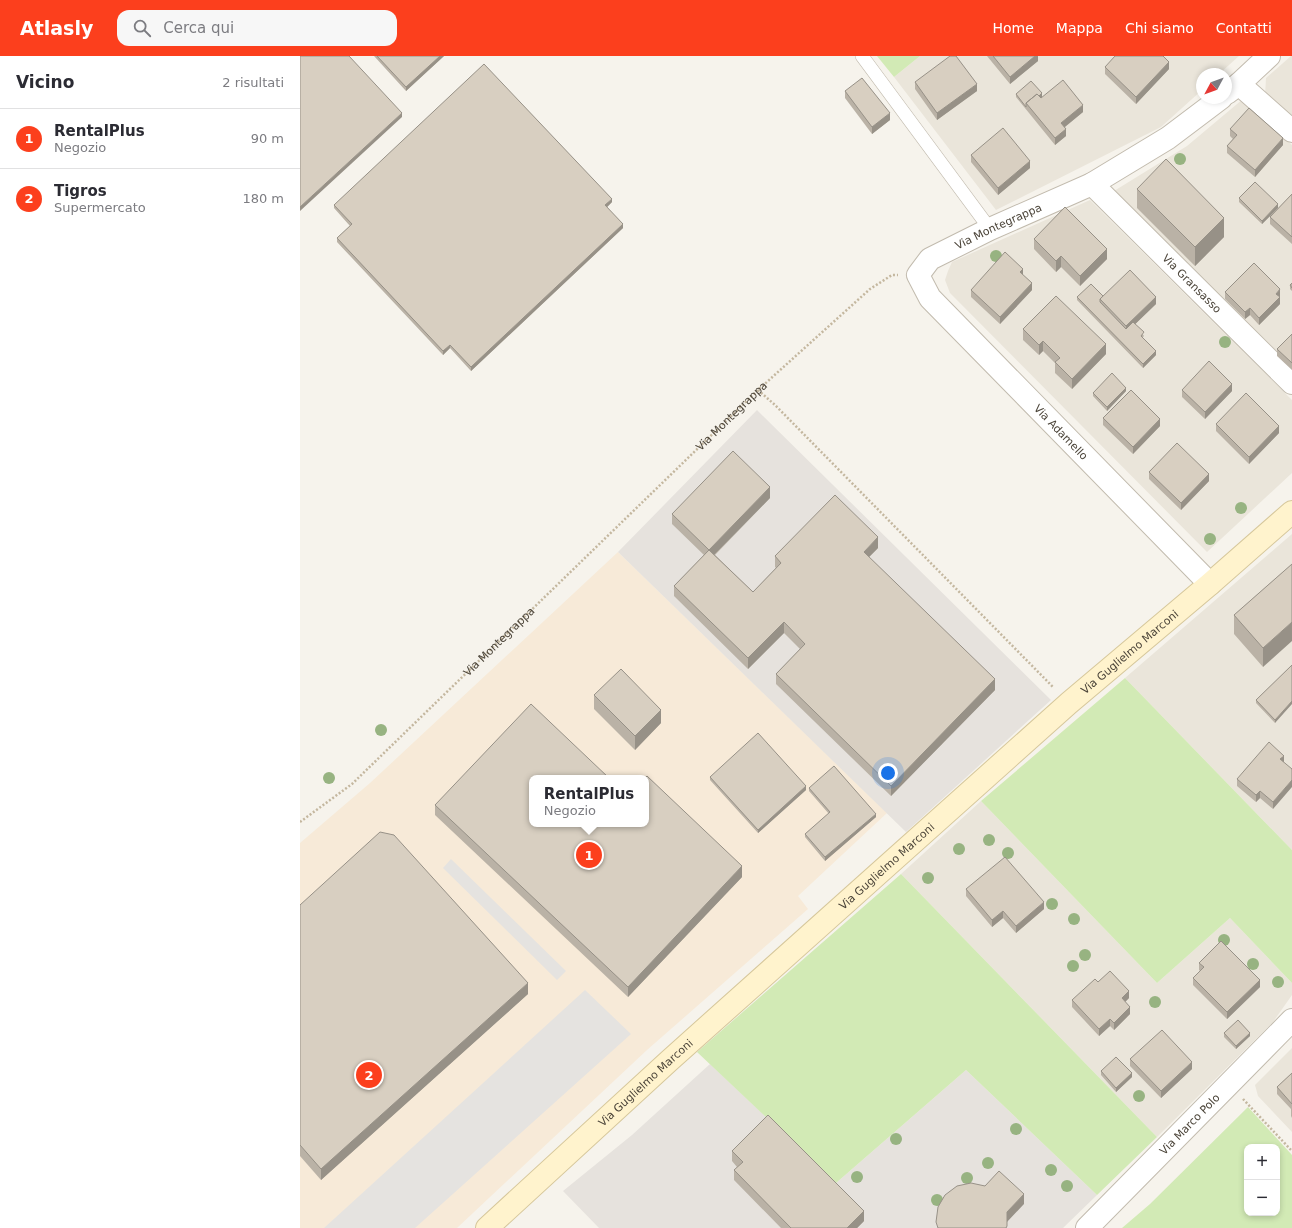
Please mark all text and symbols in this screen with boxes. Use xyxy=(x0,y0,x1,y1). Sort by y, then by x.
search box xyxy=(117,10,397,46)
text: Atlasly xyxy=(20,17,93,39)
icon: search xyxy=(131,17,153,39)
text: Cerca qui xyxy=(163,19,234,37)
text: Home xyxy=(993,20,1034,36)
text: Mappa xyxy=(1056,20,1103,36)
text: Chi siamo xyxy=(1125,20,1194,36)
text: Contatti xyxy=(1216,20,1272,36)
north arrow xyxy=(1196,68,1232,104)
text: Vicino xyxy=(16,72,74,92)
text: 2 risultati xyxy=(222,75,284,90)
text: RentalPlus xyxy=(54,122,145,140)
text: 1 xyxy=(24,131,34,146)
text: 90 m xyxy=(251,131,284,146)
text: Negozio xyxy=(54,140,106,155)
text: Tigros xyxy=(54,182,107,200)
text: 2 xyxy=(24,191,34,206)
text: 180 m xyxy=(242,191,284,206)
text: Supermercato xyxy=(54,200,146,215)
street label: Via Montegrappa xyxy=(953,201,1044,252)
street label: Via Gransasso xyxy=(1159,252,1224,316)
street label: Via Montegrappa xyxy=(693,379,770,454)
street label: Via Adamello xyxy=(1031,402,1090,463)
street label: Via Montegrappa xyxy=(461,605,537,679)
street label: Via Guglielmo Marconi xyxy=(1078,608,1181,697)
your location xyxy=(878,763,898,783)
popup xyxy=(529,775,649,827)
text: RentalPlus xyxy=(544,785,634,803)
text: Negozio xyxy=(544,803,596,818)
street label: Via Guglielmo Marconi xyxy=(837,821,937,913)
pin: 1 xyxy=(576,840,602,870)
street label: Via Guglielmo Marconi xyxy=(596,1037,696,1129)
pin: 2 xyxy=(356,1060,382,1090)
street label: Via Marco Polo xyxy=(1157,1091,1223,1157)
map controls xyxy=(1244,1144,1280,1216)
button: + xyxy=(1244,1144,1280,1180)
button: − xyxy=(1244,1180,1280,1216)

